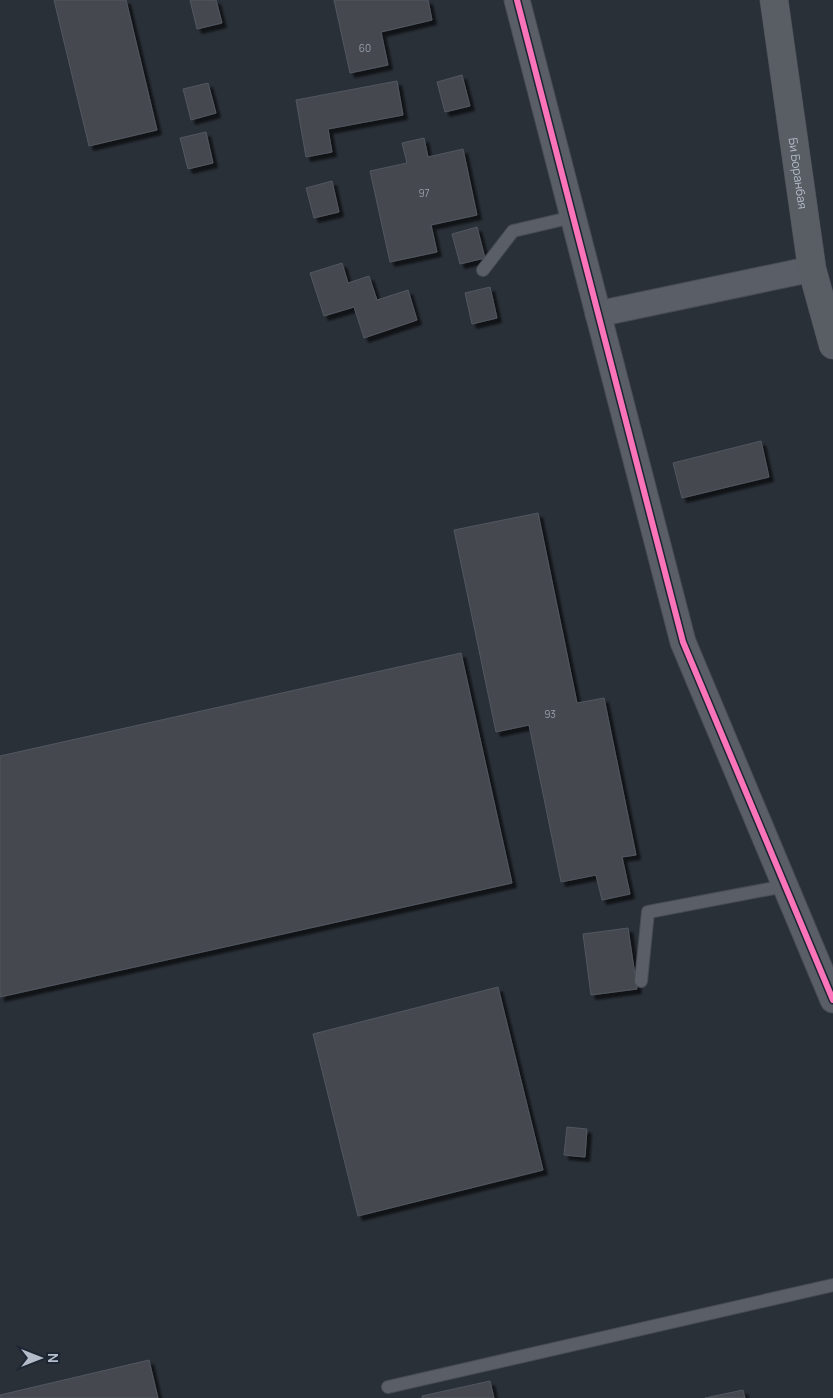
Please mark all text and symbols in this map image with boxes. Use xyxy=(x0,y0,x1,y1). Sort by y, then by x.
house number: 60 xyxy=(359,41,371,55)
street label: Би Боранбая xyxy=(785,136,812,210)
house number: 97 xyxy=(418,186,430,200)
house number: 93 xyxy=(544,707,556,721)
north arrow xyxy=(15,1333,65,1383)
text: N xyxy=(44,1353,63,1363)

